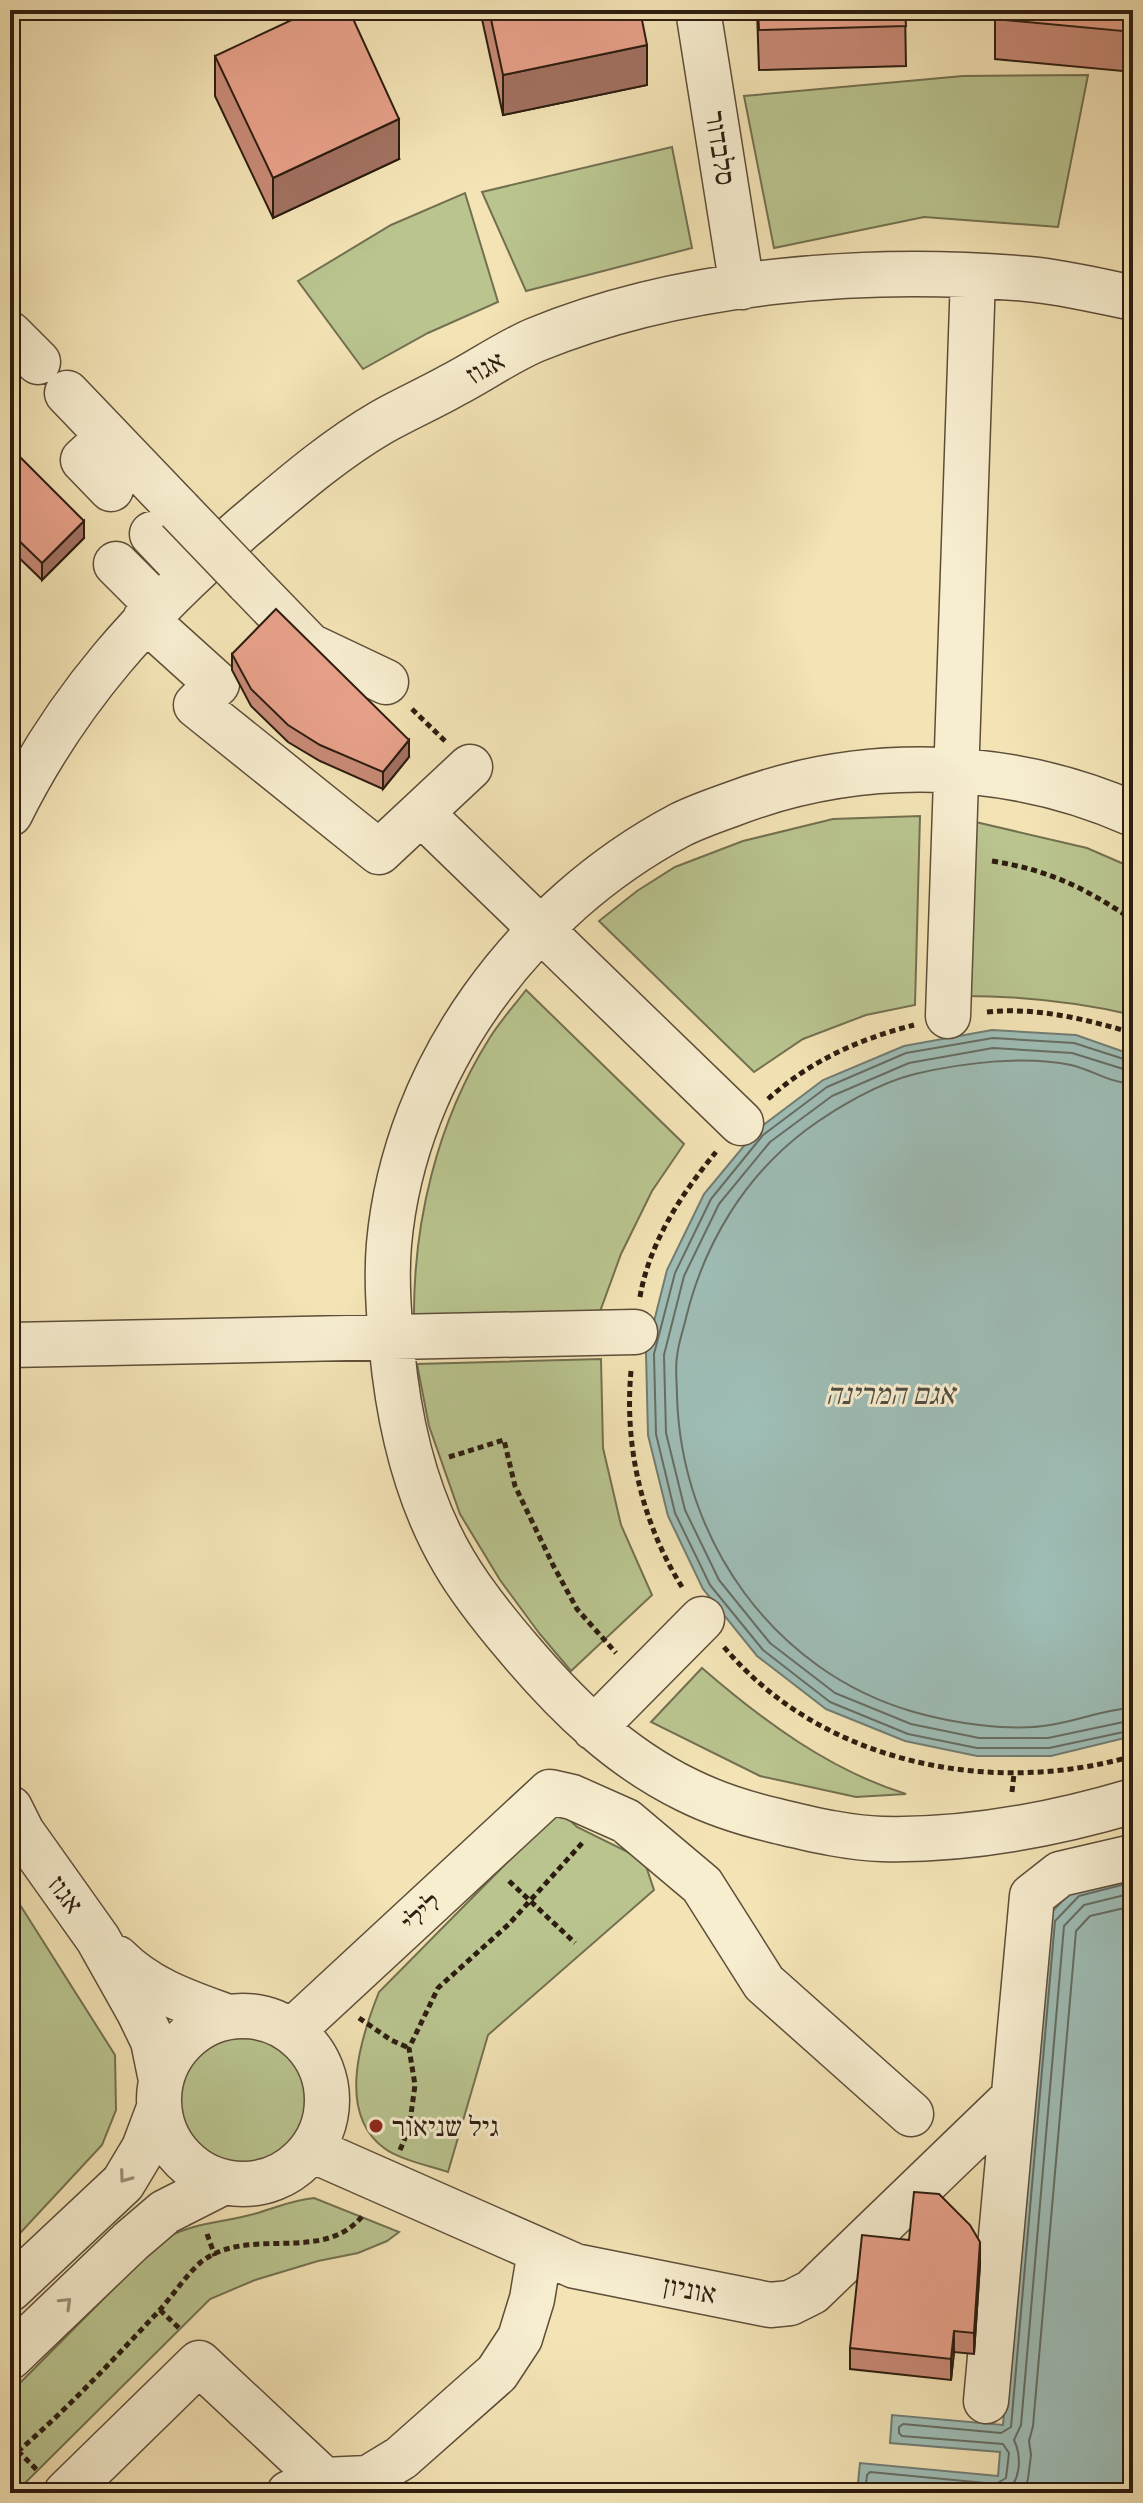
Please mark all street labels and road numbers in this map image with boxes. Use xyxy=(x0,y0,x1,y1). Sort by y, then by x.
street label: סלבדור xyxy=(695,109,742,188)
street label: אגוז xyxy=(461,344,512,394)
street label: אגוז xyxy=(38,1869,90,1922)
street label: לילי xyxy=(395,1887,450,1941)
street label: אוניון xyxy=(660,2269,719,2314)

